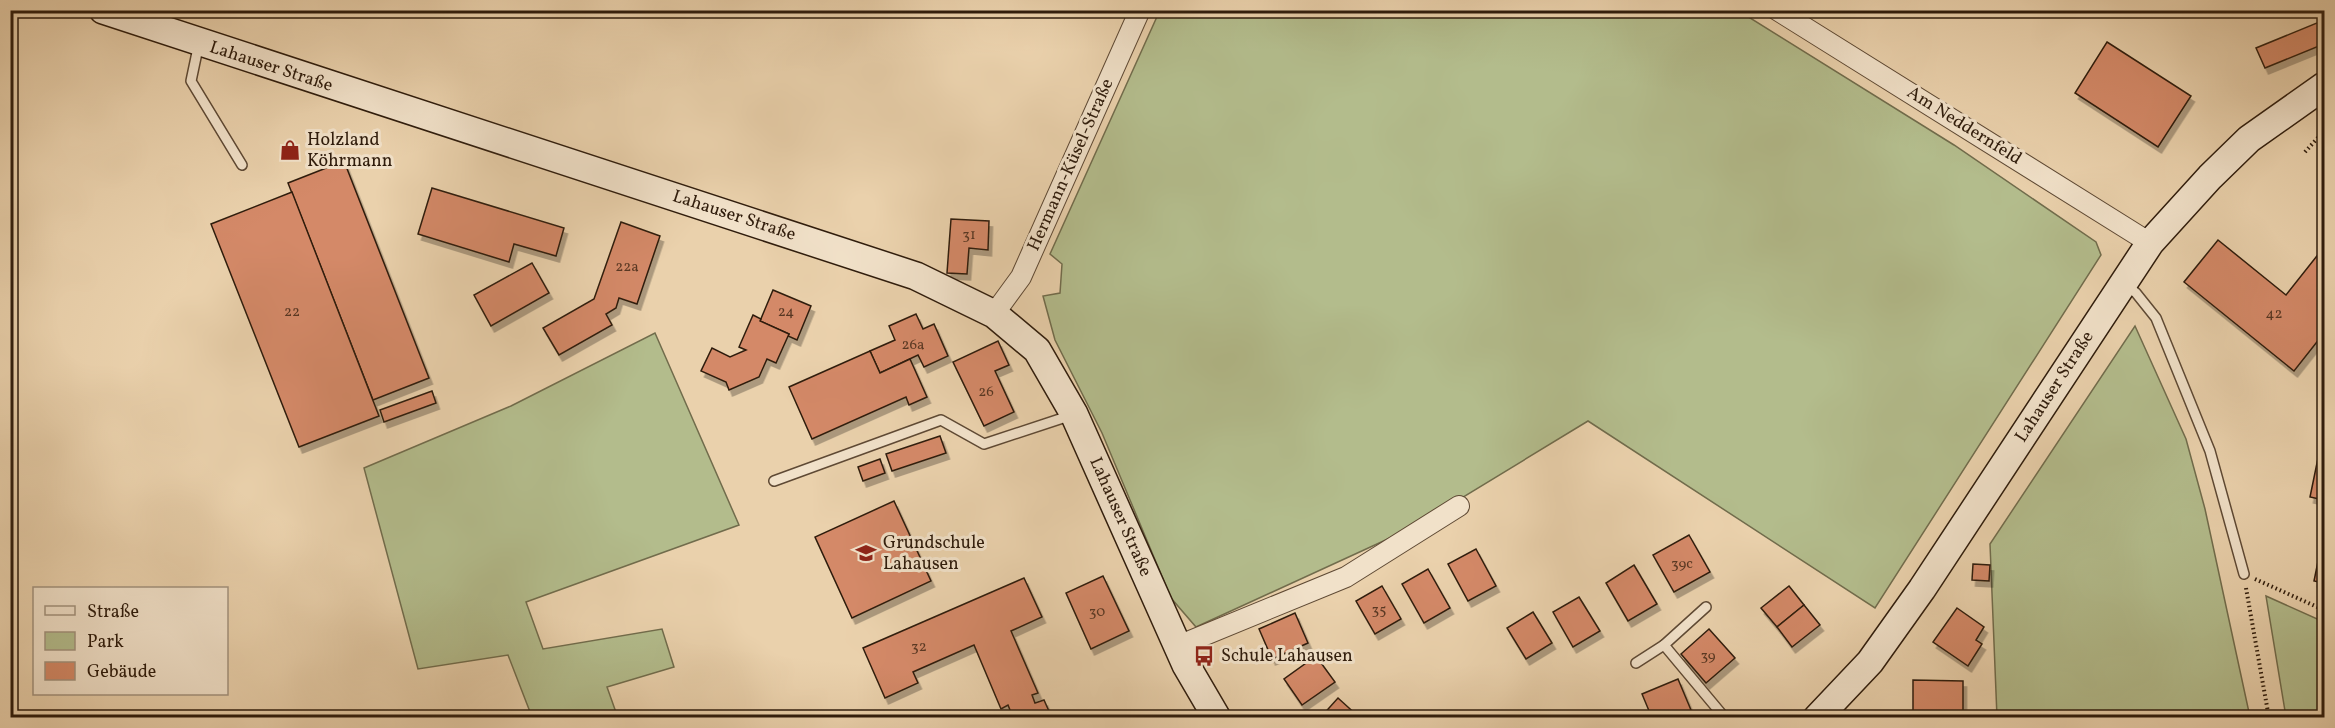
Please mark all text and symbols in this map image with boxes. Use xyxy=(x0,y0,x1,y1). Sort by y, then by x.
street label: Lahauser Straße xyxy=(206,35,336,99)
street label: Hermann-Küsel-Straße xyxy=(1022,75,1120,255)
street label: Am Neddernfeld xyxy=(1902,81,2026,171)
place label: Holzland Köhrmann xyxy=(307,128,393,174)
shop icon: Holzland Köhrmann xyxy=(278,138,302,162)
street label: Lahauser Straße xyxy=(669,184,799,248)
house number: 31 xyxy=(962,225,976,246)
house number: 22a xyxy=(615,257,639,278)
house number: 22 xyxy=(284,302,300,323)
house number: 24 xyxy=(778,302,794,323)
house number: 42 xyxy=(2265,304,2283,325)
street label: Lahauser Straße xyxy=(2010,326,2100,448)
house number: 26a xyxy=(901,335,925,356)
house number: 26 xyxy=(978,382,994,403)
street label: Lahauser Straße xyxy=(1082,453,1158,581)
place label: Grundschule Lahausen xyxy=(883,531,985,577)
school or university icon: Grundschule Lahausen xyxy=(854,541,878,565)
house number: 39c xyxy=(1671,554,1693,575)
legend xyxy=(33,587,228,695)
text: Straße xyxy=(87,600,139,625)
house number: 35 xyxy=(1372,600,1386,621)
house number: 30 xyxy=(1089,602,1105,623)
text: Park xyxy=(87,630,124,655)
house number: 32 xyxy=(911,637,927,658)
bus stop icon: Schule Lahausen xyxy=(1192,644,1216,668)
place label: Schule Lahausen xyxy=(1221,644,1353,669)
house number: 39 xyxy=(1700,646,1716,667)
text: Gebäude xyxy=(87,660,156,685)

